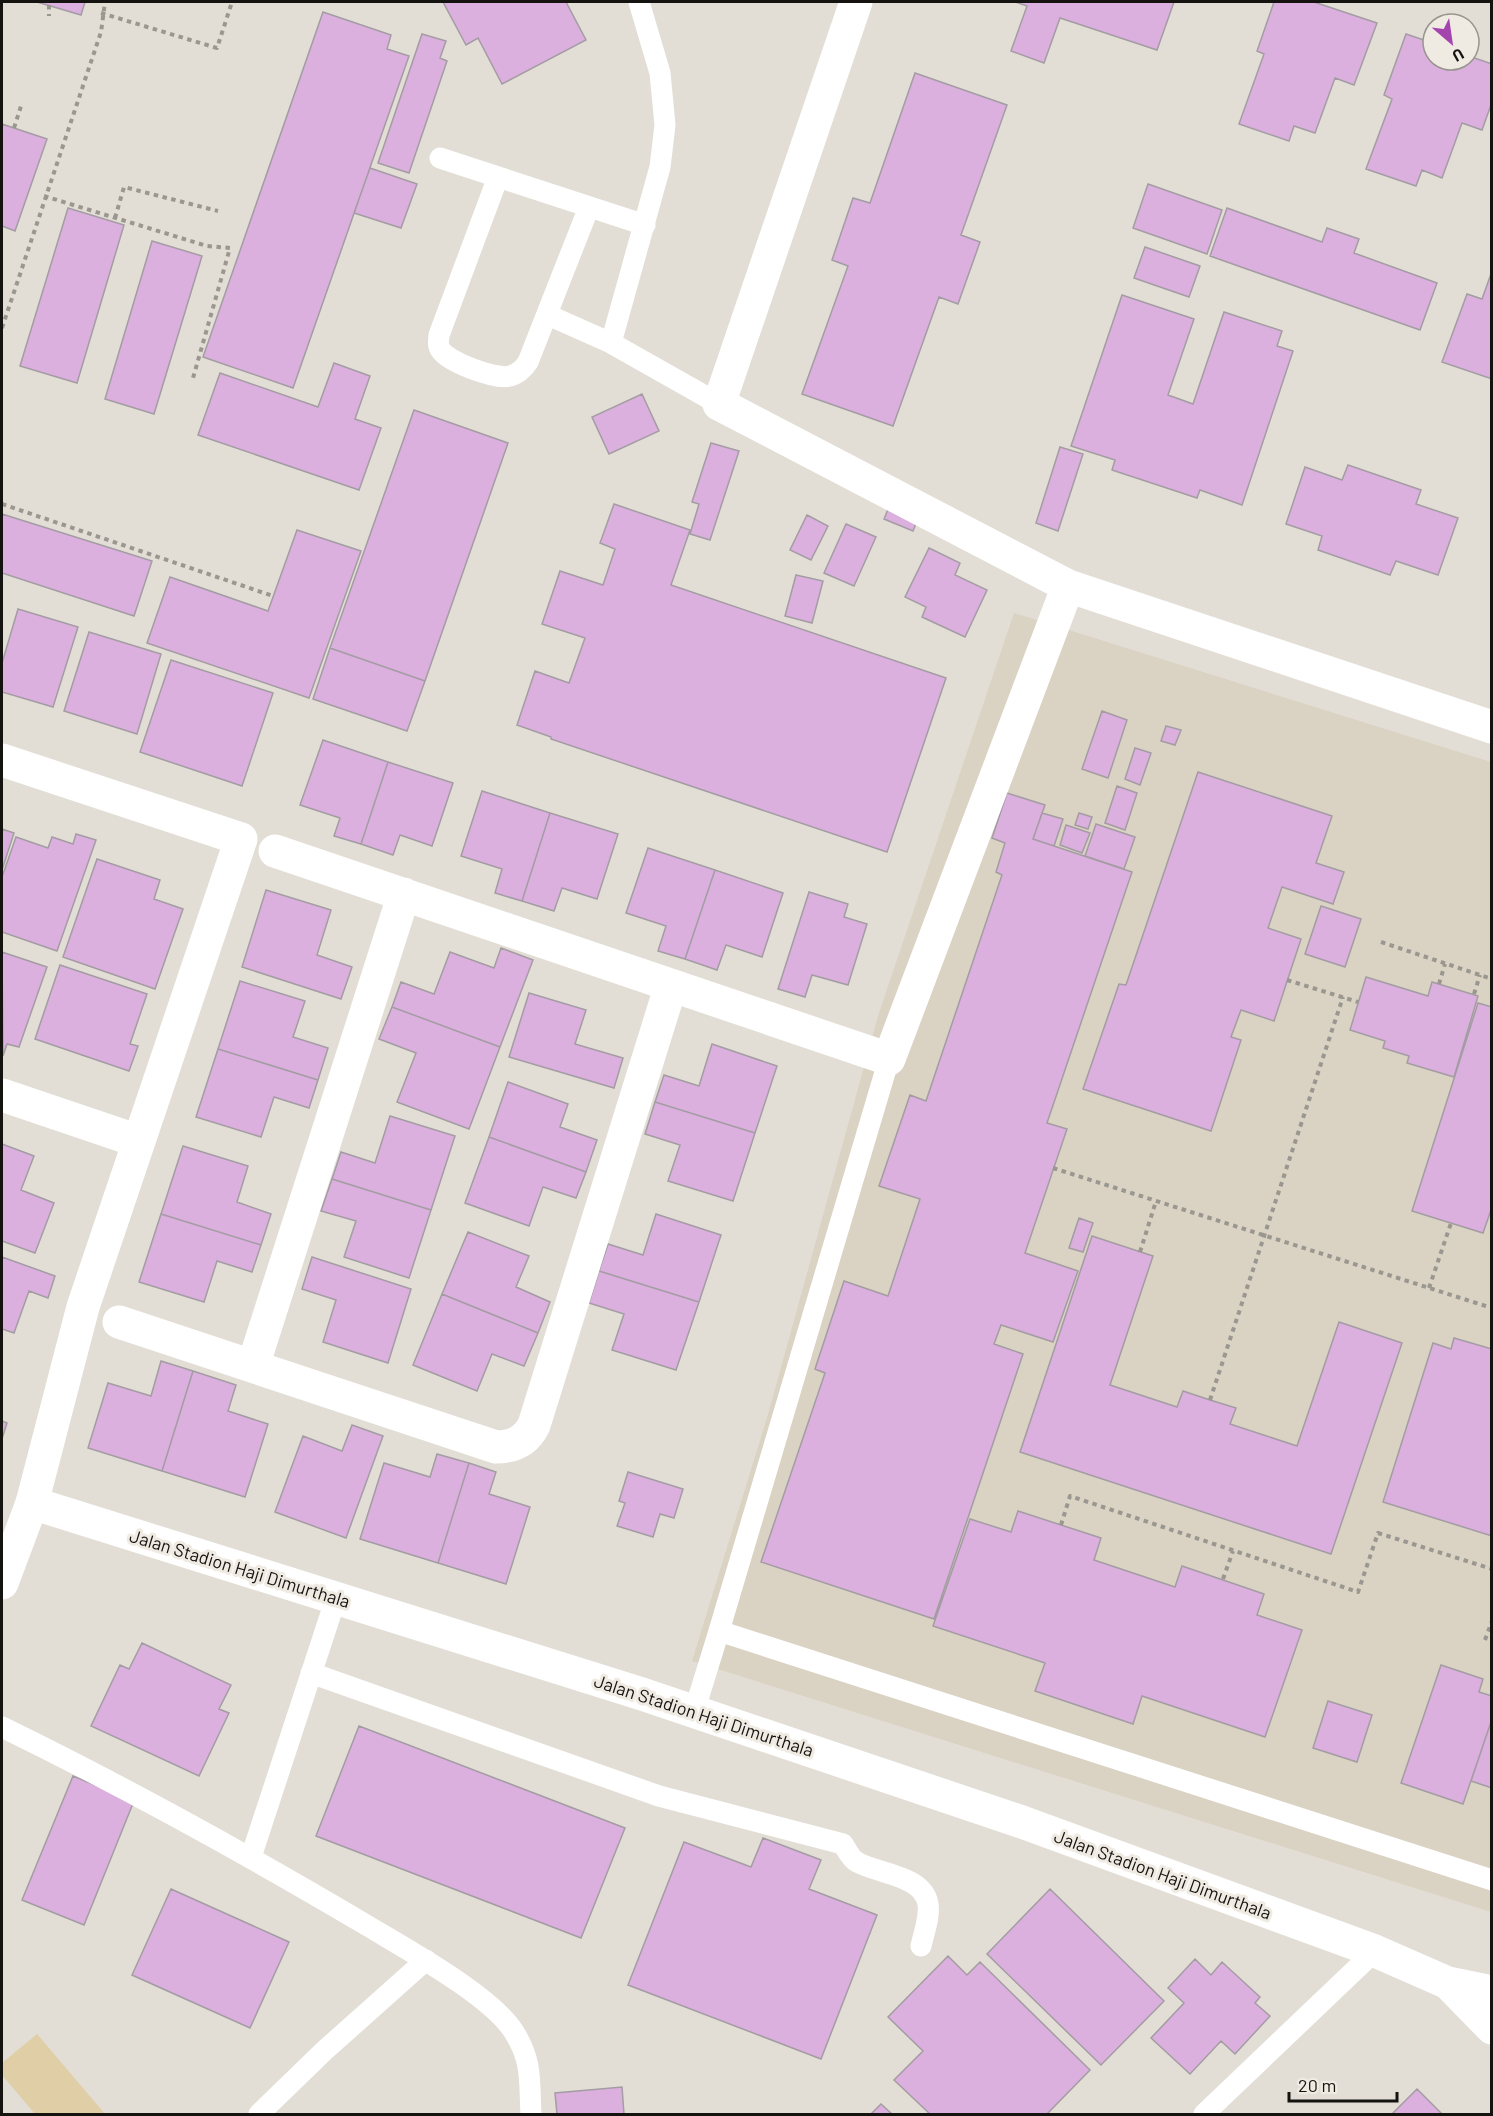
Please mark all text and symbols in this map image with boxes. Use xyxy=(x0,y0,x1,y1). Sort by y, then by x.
north arrow xyxy=(1421,12,1481,72)
text: U xyxy=(1450,45,1468,66)
street label: Jalan Stadion Haji Dimurthala xyxy=(127,1524,353,1612)
street label: Jalan Stadion Haji Dimurthala xyxy=(591,1669,817,1761)
street label: Jalan Stadion Haji Dimurthala xyxy=(1051,1824,1275,1924)
scale bar xyxy=(1289,2065,1397,2103)
text: 20 m xyxy=(1298,2074,1336,2096)

